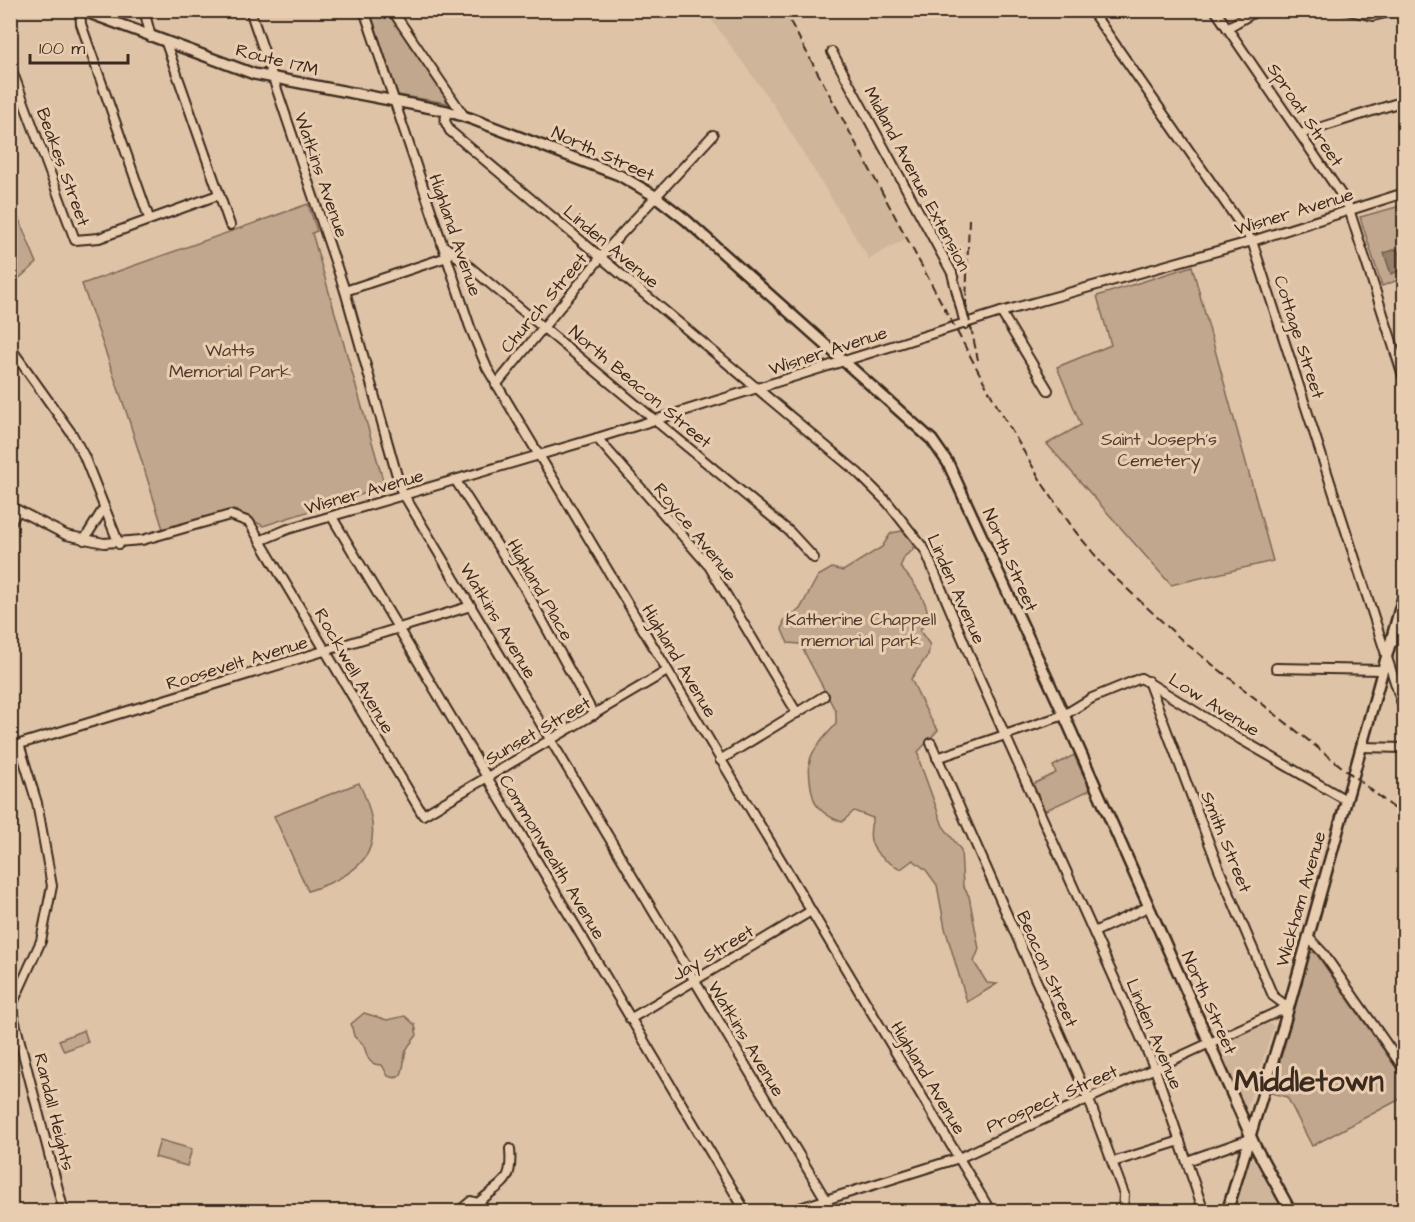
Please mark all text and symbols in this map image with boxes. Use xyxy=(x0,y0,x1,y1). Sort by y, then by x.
scale bar xyxy=(30,27,128,65)
text: 100 m xyxy=(39,36,85,61)
street label: Route 17M xyxy=(233,38,321,82)
street label: Sproat Street xyxy=(1261,58,1350,173)
street label: Midland Avenue Extension xyxy=(858,82,976,276)
street label: Beakes Street xyxy=(30,104,96,230)
street label: Watkins Avenue xyxy=(288,109,354,241)
street label: North Street xyxy=(548,120,659,188)
street label: Highland Avenue xyxy=(421,171,488,300)
street label: Wisner Avenue xyxy=(1232,182,1357,242)
street label: Linden Avenue xyxy=(558,200,664,295)
street label: Church Street xyxy=(495,247,594,358)
street label: Cottage Street xyxy=(1266,272,1331,403)
street label: North Beacon Street xyxy=(563,320,717,455)
street label: Wisner Avenue xyxy=(766,320,891,382)
park label: Watts Memorial Park xyxy=(169,338,291,384)
park label: Saint Joseph's Cemetery xyxy=(1101,427,1217,474)
street label: Wisner Avenue xyxy=(301,463,427,521)
street label: Royce Avenue xyxy=(647,478,743,587)
street label: North Street xyxy=(976,505,1044,616)
street label: Linden Avenue xyxy=(921,530,991,648)
street label: Highland Place xyxy=(500,534,579,646)
street label: Watkins Avenue xyxy=(454,558,543,684)
street label: Highland Avenue xyxy=(635,600,723,723)
street label: Rockwell Avenue xyxy=(308,604,400,739)
park label: Katherine Chappell memorial park xyxy=(786,607,937,653)
street label: Roosevelt Avenue xyxy=(163,630,311,696)
street label: Low Avenue xyxy=(1164,667,1264,743)
street label: Sunset Street xyxy=(480,690,596,771)
street label: Commonwealth Avenue xyxy=(493,770,611,944)
street label: Smith Street xyxy=(1194,788,1258,897)
street label: Wickham Avenue xyxy=(1270,828,1332,970)
street label: Beacon Street xyxy=(1010,907,1084,1032)
street label: Jay Street xyxy=(667,918,760,988)
street label: North Street xyxy=(1175,948,1243,1059)
street label: Linden Avenue xyxy=(1119,975,1189,1093)
street label: Watkins Avenue xyxy=(702,976,791,1102)
street label: Highland Avenue xyxy=(884,1017,972,1140)
street label: Randall Heights xyxy=(26,1051,81,1174)
street label: Prospect Street xyxy=(982,1058,1122,1139)
district label: Middletown xyxy=(1234,1061,1384,1103)

